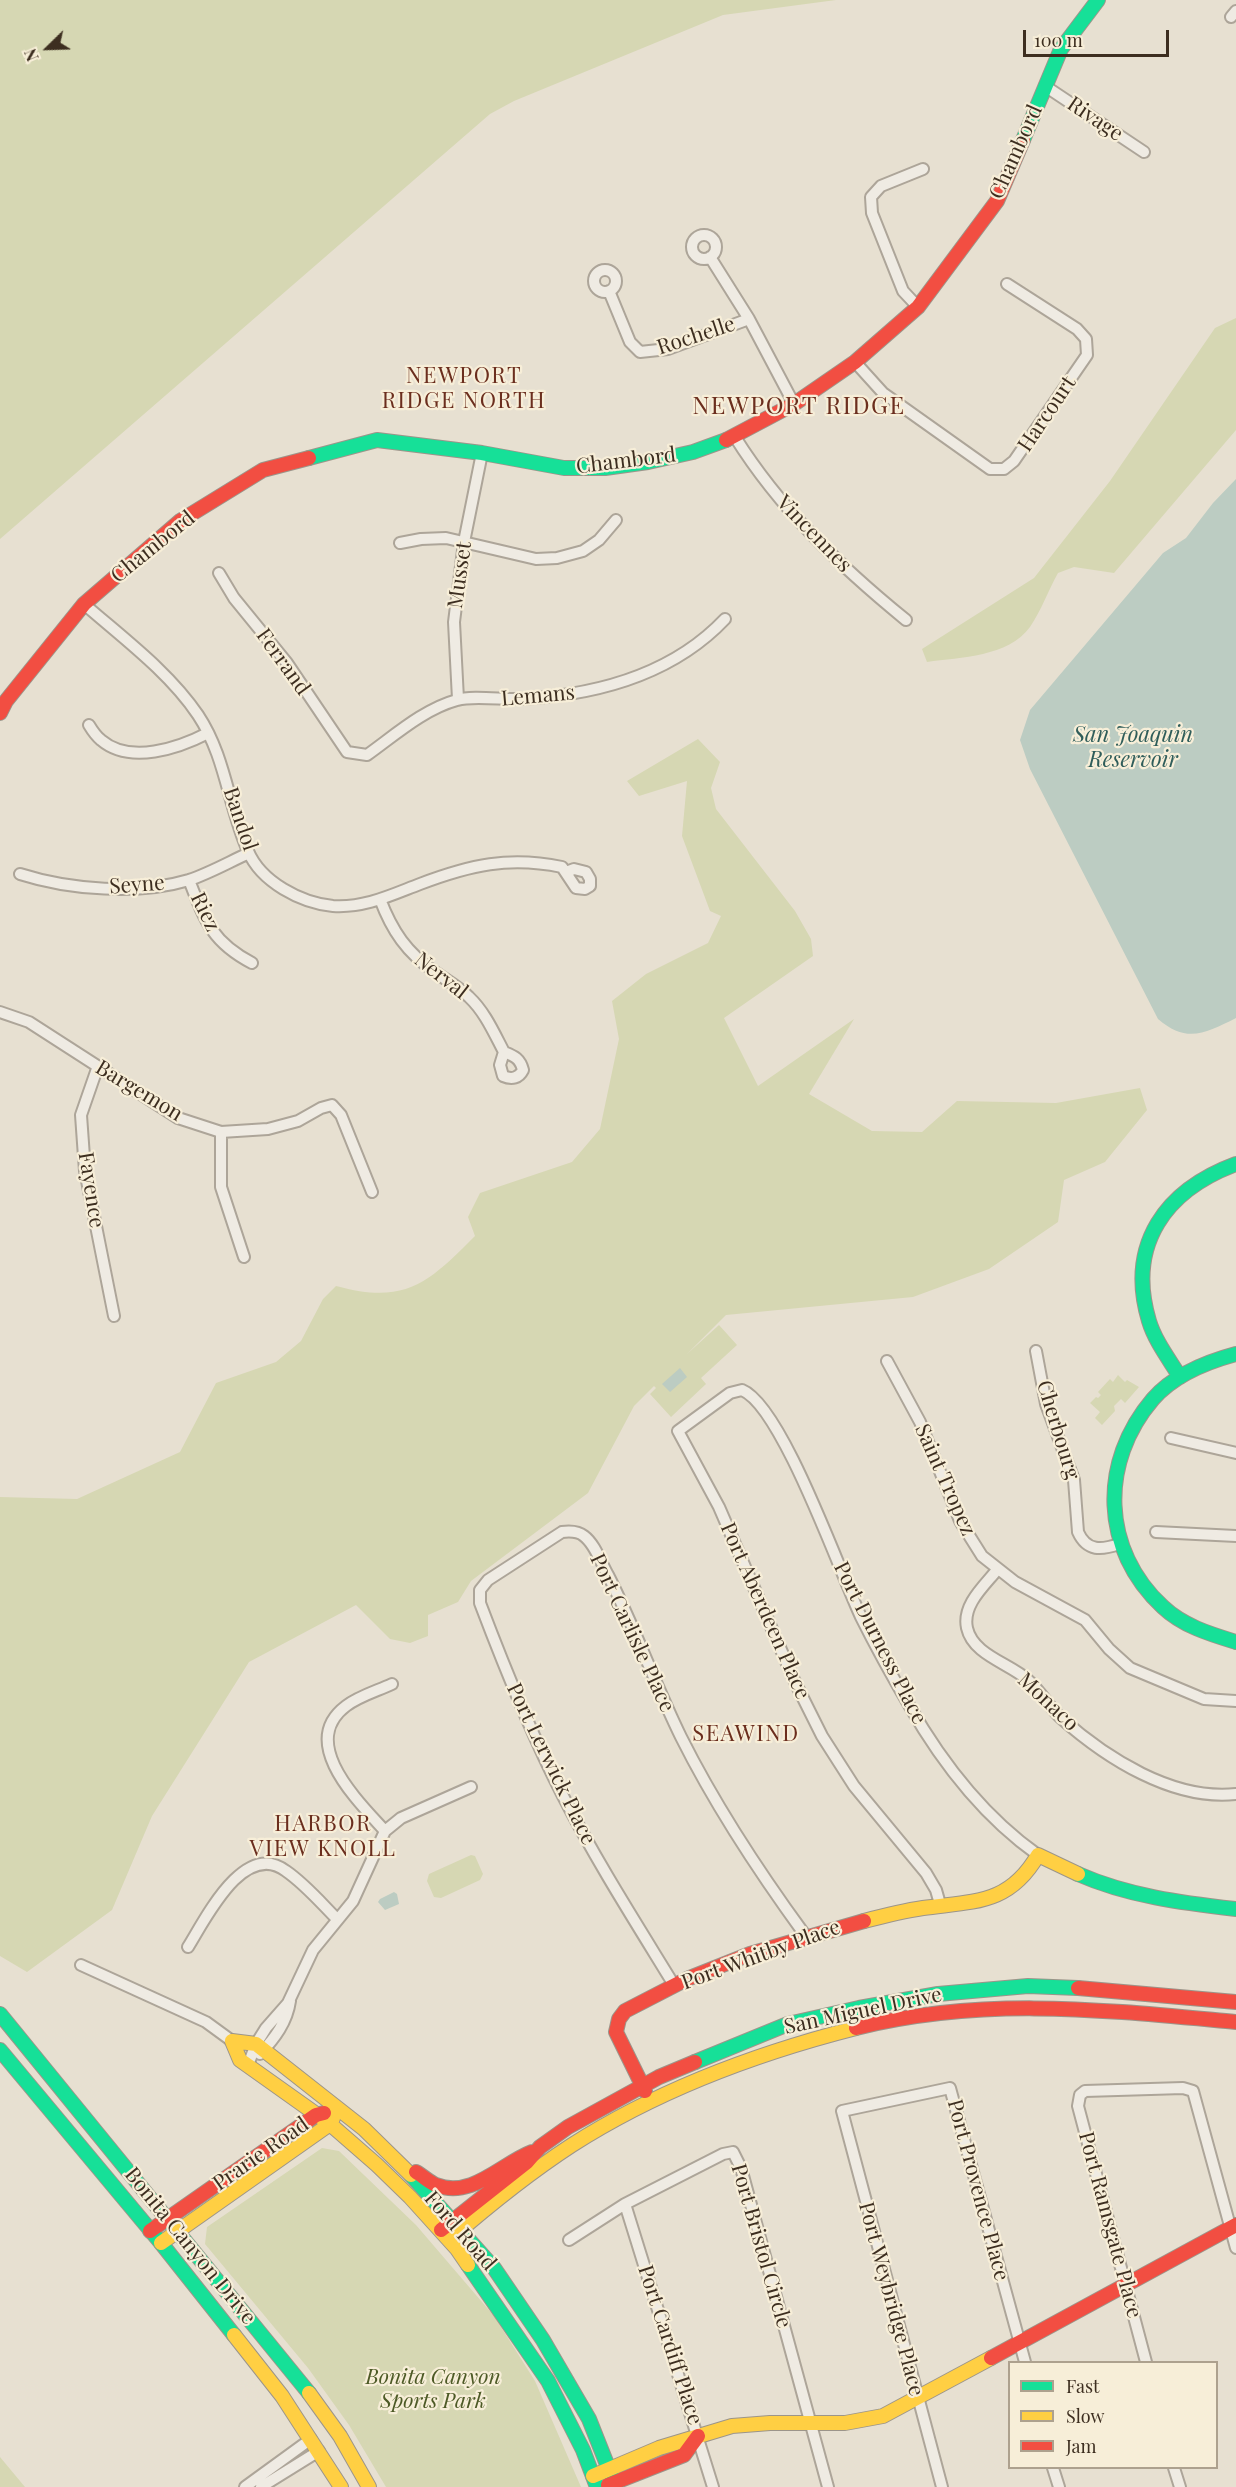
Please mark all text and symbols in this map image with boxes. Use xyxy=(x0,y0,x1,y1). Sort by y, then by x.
north arrow xyxy=(18,18,78,78)
scale bar xyxy=(1026,18,1172,56)
text: 100 m xyxy=(1034,28,1083,52)
text: N xyxy=(19,46,43,65)
street label: Rivage xyxy=(1062,91,1128,147)
street label: Chambord xyxy=(984,101,1048,203)
street label: Rochelle xyxy=(654,312,738,360)
district label: NEWPORT RIDGE NORTH xyxy=(382,363,546,414)
street label: Harcourt xyxy=(1013,371,1081,457)
district label: NEWPORT RIDGE xyxy=(692,393,906,421)
street label: Chambord xyxy=(575,442,677,480)
street label: Vincennes xyxy=(771,490,857,578)
street label: Chambord xyxy=(106,506,200,588)
street label: Musset xyxy=(443,540,477,610)
street label: Ferrand xyxy=(250,624,316,700)
street label: Lemans xyxy=(500,680,576,712)
water label: San Joaquin Reservoir xyxy=(1073,722,1193,774)
street label: Bandol xyxy=(217,784,263,854)
street label: Seyne xyxy=(108,870,166,900)
street label: Riez xyxy=(185,888,225,936)
street label: Nerval xyxy=(409,947,473,1005)
street label: Bargemon xyxy=(91,1055,187,1127)
street label: Fayence xyxy=(73,1150,109,1230)
street label: Cherbourg xyxy=(1031,1377,1085,1483)
street label: Saint Tropez xyxy=(909,1420,981,1540)
street label: Port Aberdeen Place xyxy=(715,1519,815,1703)
street label: Port Carlisle Place xyxy=(584,1550,680,1716)
street label: Port Durness Place xyxy=(828,1558,932,1728)
street label: Monaco xyxy=(1012,1668,1084,1736)
street label: Port Lerwick Place xyxy=(501,1679,601,1849)
district label: SEAWIND xyxy=(692,1721,800,1747)
district label: HARBOR VIEW KNOLL xyxy=(250,1811,396,1862)
street label: Port Whitby Place xyxy=(678,1915,844,1995)
street label: San Miguel Drive xyxy=(782,1982,944,2040)
street label: Port Provence Place xyxy=(942,2097,1014,2283)
street label: Prarie Road xyxy=(208,2112,314,2196)
street label: Port Ramsgate Place xyxy=(1073,2129,1147,2321)
street label: Port Bristol Circle xyxy=(726,2161,796,2331)
street label: Bonita Canyon Drive xyxy=(119,2162,261,2330)
street label: Ford Road xyxy=(419,2186,501,2276)
street label: Port Weybridge Place xyxy=(853,2199,929,2399)
street label: Port Cardiff Place xyxy=(632,2262,708,2428)
legend xyxy=(1008,2361,1218,2469)
park label: Bonita Canyon Sports Park xyxy=(365,2364,501,2414)
text: Fast xyxy=(1066,2374,1099,2398)
text: Slow xyxy=(1066,2404,1104,2428)
text: Jam xyxy=(1066,2434,1096,2458)

